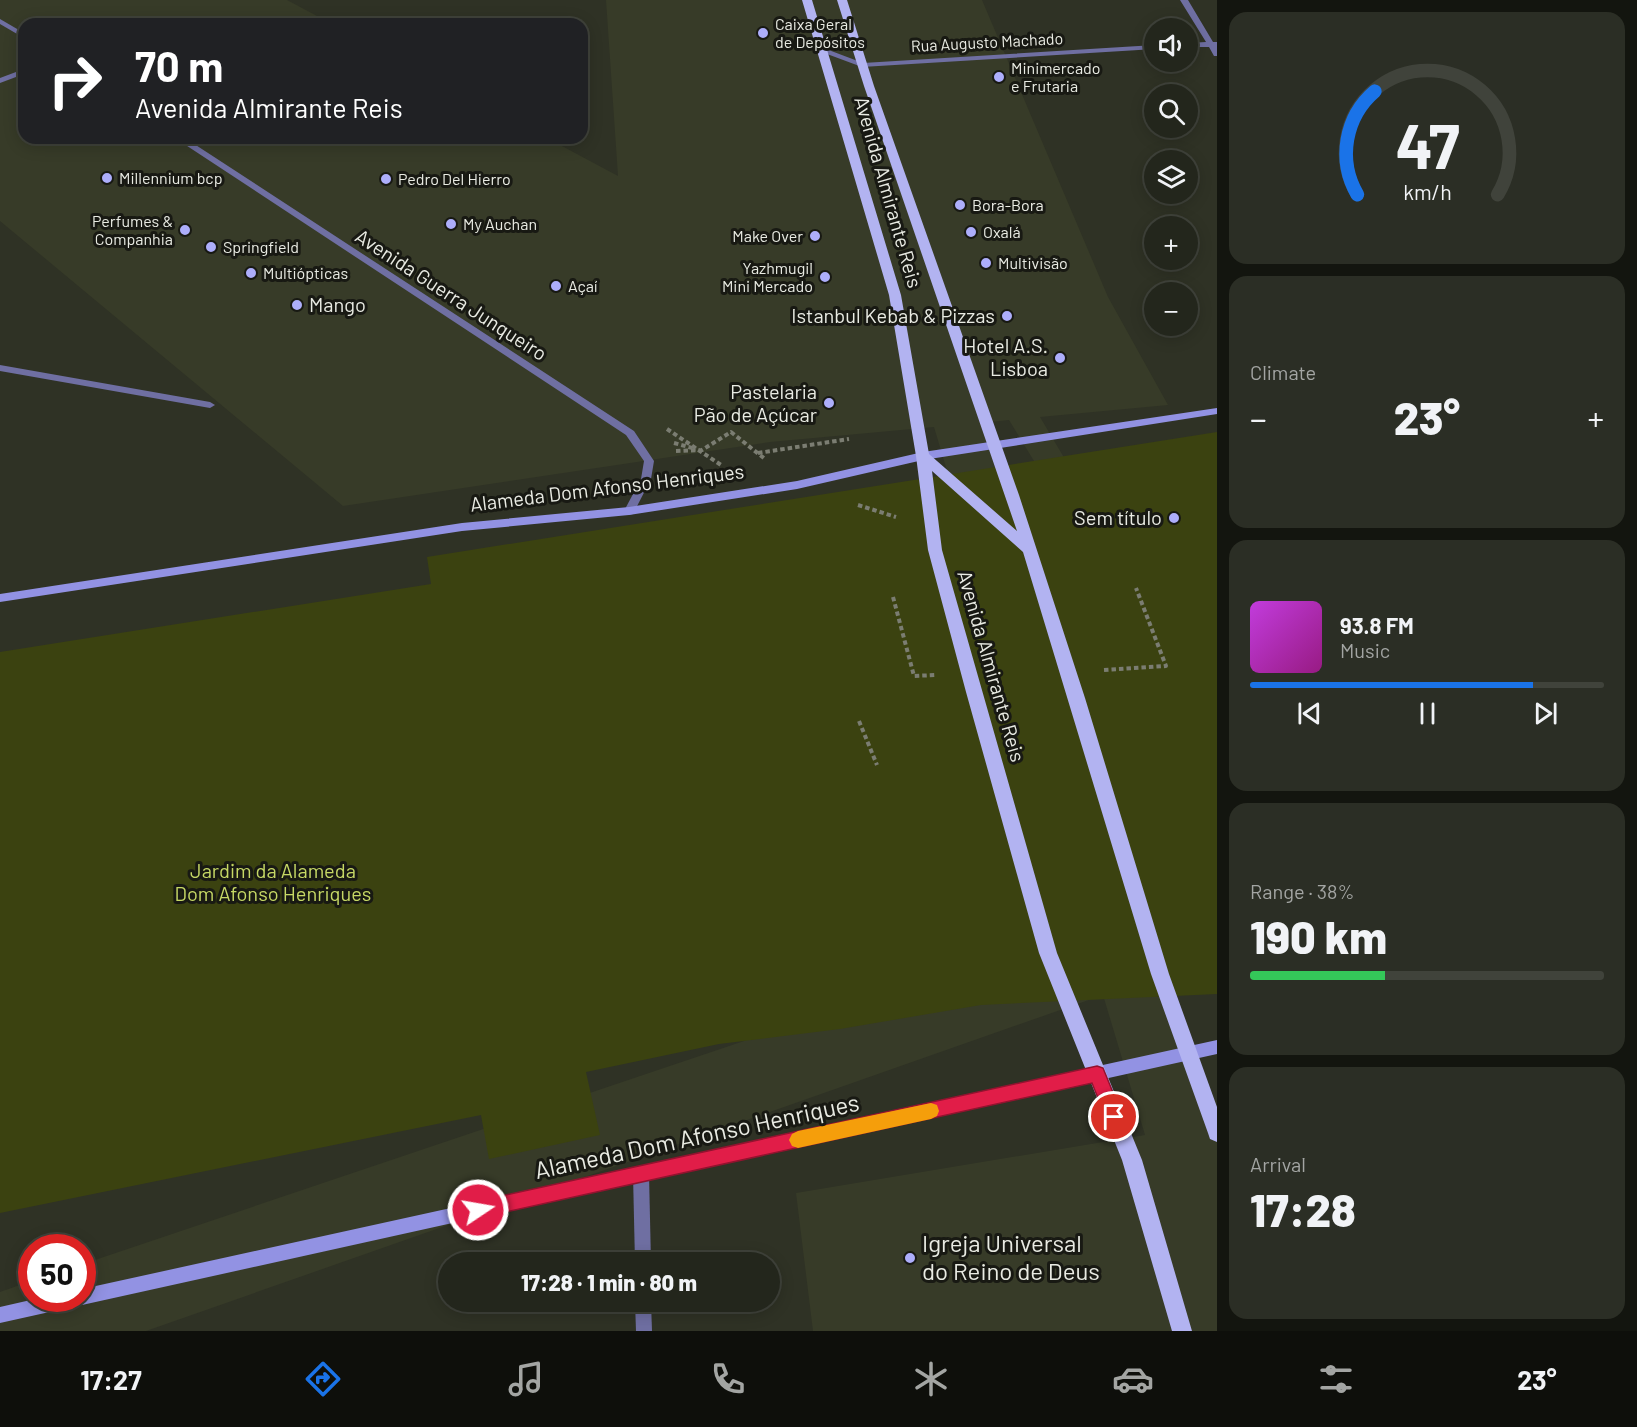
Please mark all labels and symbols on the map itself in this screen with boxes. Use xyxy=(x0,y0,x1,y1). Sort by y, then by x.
place label: Caixa Geral de Depósitos xyxy=(775,14,865,51)
marker: Caixa Geral de Depósitos xyxy=(756,26,770,40)
street label: Rua Augusto Machado xyxy=(910,28,1064,55)
place label: Minimercado e Frutaria xyxy=(1011,58,1101,95)
marker: Minimercado e Frutaria xyxy=(992,70,1006,84)
street label: Avenida Almirante Reis xyxy=(850,93,928,290)
place label: Millennium bcp xyxy=(119,168,223,187)
place label: Pedro Del Hierro xyxy=(398,169,511,188)
marker: Millennium bcp xyxy=(100,171,114,185)
marker: Pedro Del Hierro xyxy=(379,172,393,186)
place label: Bora-Bora xyxy=(972,195,1044,214)
marker: Bora-Bora xyxy=(953,198,967,212)
place label: Perfumes & Companhia xyxy=(92,211,173,248)
place label: My Auchan xyxy=(463,214,537,233)
marker: My Auchan xyxy=(444,217,458,231)
place label: Oxalá xyxy=(983,222,1021,241)
marker: Perfumes & Companhia xyxy=(178,223,192,237)
street label: Avenida Guerra Junqueiro xyxy=(351,223,552,365)
marker: Oxalá xyxy=(964,225,978,239)
place label: Make Over xyxy=(732,226,803,245)
marker: Make Over xyxy=(808,229,822,243)
place label: Springfield xyxy=(223,237,299,256)
marker: Springfield xyxy=(204,240,218,254)
place label: Multivisão xyxy=(998,253,1068,272)
marker: Multivisão xyxy=(979,256,993,270)
place label: Yazhmugil Mini Mercado xyxy=(722,258,813,295)
place label: Multiópticas xyxy=(263,263,348,282)
marker: Multiópticas xyxy=(244,266,258,280)
marker: Yazhmugil Mini Mercado xyxy=(818,270,832,284)
place label: Açaí xyxy=(568,276,598,295)
marker: Açaí xyxy=(549,279,563,293)
place label: Mango xyxy=(309,292,366,316)
marker: Mango xyxy=(290,298,304,312)
place label: Istanbul Kebab & Pizzas xyxy=(791,303,995,327)
marker: Istanbul Kebab & Pizzas xyxy=(1000,309,1014,323)
place label: Hotel A.S. Lisboa xyxy=(963,333,1048,380)
marker: Hotel A.S. Lisboa xyxy=(1053,351,1067,365)
place label: Pastelaria Pão de Açúcar xyxy=(694,379,817,426)
marker: Pastelaria Pão de Açúcar xyxy=(822,396,836,410)
street label: Alameda Dom Afonso Henriques xyxy=(468,458,745,516)
place label: Sem título xyxy=(1074,505,1162,529)
marker: Sem título xyxy=(1167,511,1181,525)
street label: Avenida Almirante Reis xyxy=(953,567,1031,764)
park label: Jardim da Alameda Dom Afonso Henriques xyxy=(175,858,371,905)
street label: Alameda Dom Afonso Henriques xyxy=(532,1087,862,1184)
pin xyxy=(1088,1091,1139,1142)
position arrow xyxy=(446,1178,510,1242)
place label: Igreja Universal do Reino de Deus xyxy=(922,1228,1100,1285)
speed limit sign: 50 xyxy=(18,1234,96,1312)
marker: Igreja Universal do Reino de Deus xyxy=(903,1251,917,1265)

